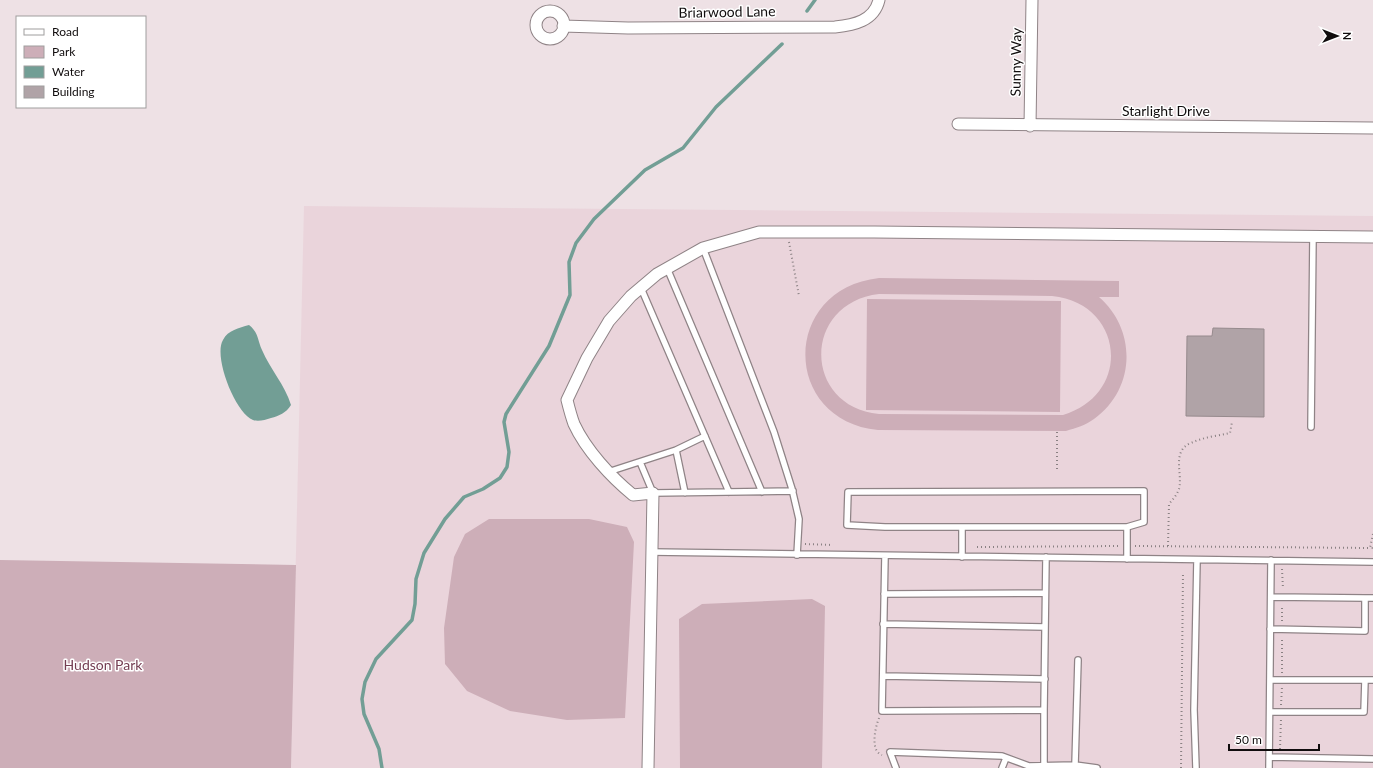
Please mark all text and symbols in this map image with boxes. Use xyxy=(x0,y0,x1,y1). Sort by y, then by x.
street label: Briarwood Lane xyxy=(678,2,776,21)
legend xyxy=(16,16,146,108)
north arrow xyxy=(1317,16,1357,56)
text: Road xyxy=(52,24,79,39)
street label: Sunny Way xyxy=(1006,27,1025,96)
text: N xyxy=(1341,32,1354,40)
text: Park xyxy=(52,44,76,59)
text: Water xyxy=(52,64,85,79)
text: Building xyxy=(52,84,95,99)
street label: Starlight Drive xyxy=(1122,102,1210,119)
park label: Hudson Park xyxy=(64,656,143,673)
scale bar xyxy=(1229,726,1319,752)
text: 50 m xyxy=(1235,732,1262,747)

